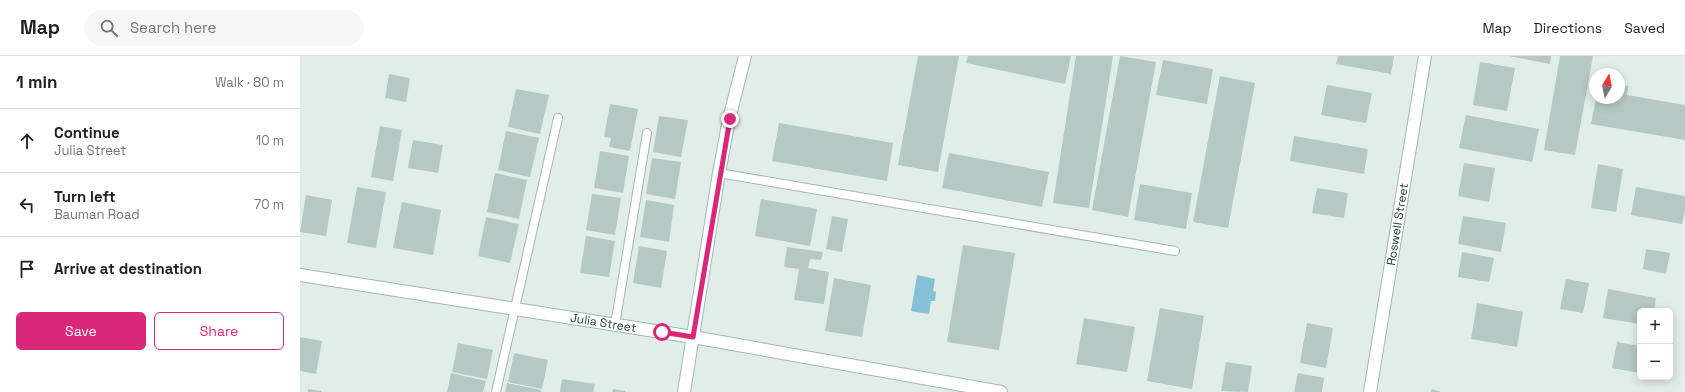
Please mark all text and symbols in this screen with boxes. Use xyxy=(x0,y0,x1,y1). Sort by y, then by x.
search box xyxy=(84,10,364,46)
text: Map xyxy=(20,15,60,40)
icon: search xyxy=(98,17,120,39)
text: Search here xyxy=(130,18,216,37)
text: Map xyxy=(1482,19,1512,37)
text: Directions xyxy=(1534,19,1602,37)
text: Saved xyxy=(1624,19,1665,37)
north arrow xyxy=(1589,68,1625,104)
text: 1 min xyxy=(16,71,58,93)
text: Walk · 80 m xyxy=(215,74,284,91)
route end xyxy=(721,110,739,128)
text: Continue xyxy=(54,123,120,142)
icon: ahead xyxy=(16,130,38,152)
text: 10 m xyxy=(256,132,284,149)
text: Julia Street xyxy=(54,142,126,159)
street label: Roswell Street xyxy=(1383,182,1412,267)
text: Turn left xyxy=(54,187,116,206)
icon: left xyxy=(16,194,38,216)
text: 70 m xyxy=(254,196,284,213)
text: Bauman Road xyxy=(54,206,140,223)
icon: arrive xyxy=(16,258,38,280)
text: Arrive at destination xyxy=(54,259,202,278)
map controls xyxy=(1637,308,1673,380)
button: + xyxy=(1637,308,1673,344)
street label: Julia Street xyxy=(569,310,637,336)
button: Save xyxy=(16,312,146,350)
button: Share xyxy=(154,312,284,350)
route start xyxy=(653,323,671,341)
button: − xyxy=(1637,344,1673,380)

